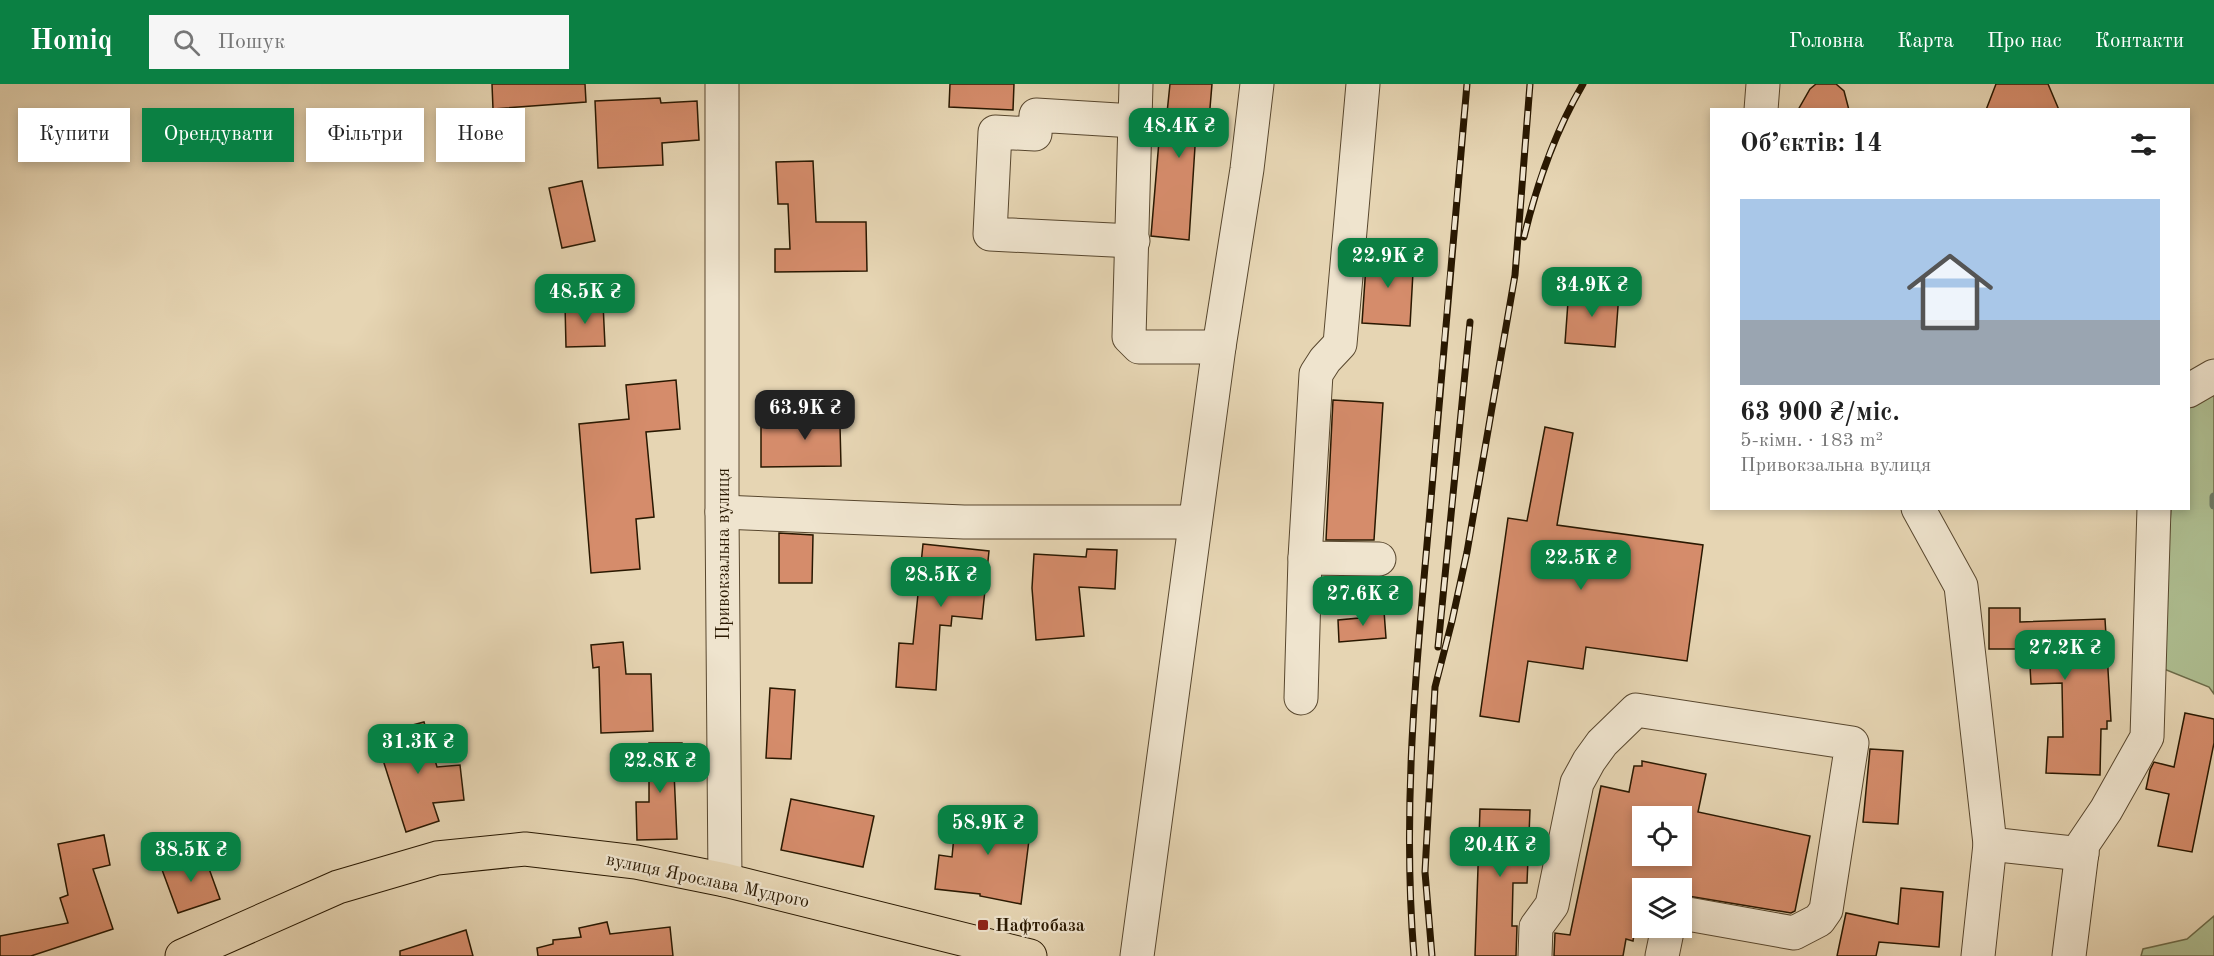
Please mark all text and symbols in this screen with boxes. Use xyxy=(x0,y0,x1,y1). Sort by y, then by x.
search box xyxy=(149,15,569,69)
icon: search xyxy=(170,26,203,59)
text: Homiq xyxy=(30,28,113,56)
text: Пошук xyxy=(218,31,285,53)
text: Головна xyxy=(1789,31,1864,52)
text: Карта xyxy=(1897,31,1954,52)
text: Про нас xyxy=(1987,31,2062,52)
text: Контакти xyxy=(2095,31,2184,52)
chip: Купити xyxy=(18,108,130,162)
chip: Орендувати xyxy=(142,108,294,162)
chip: Фільтри xyxy=(306,108,424,162)
chip: Нове xyxy=(436,108,525,162)
pin: 48.4K ₴ xyxy=(1124,108,1234,159)
text: 48.4K ₴ xyxy=(1143,117,1215,137)
icon: filters xyxy=(2127,128,2160,161)
text: Об’єктів: 14 xyxy=(1740,131,1882,157)
pin: 22.9K ₴ xyxy=(1333,238,1443,289)
icon: home xyxy=(1896,238,2004,346)
text: 22.9K ₴ xyxy=(1352,247,1424,267)
pin: 34.9K ₴ xyxy=(1537,267,1647,318)
pin: 48.5K ₴ xyxy=(530,274,640,325)
text: 34.9K ₴ xyxy=(1556,276,1628,296)
text: 48.5K ₴ xyxy=(549,283,621,303)
pin: 63.9K ₴ xyxy=(750,390,860,441)
text: 63.9K ₴ xyxy=(769,399,841,419)
text: 63 900 ₴/міс. xyxy=(1740,400,1900,426)
text: 5-кімн. · 183 m² xyxy=(1740,431,1883,451)
text: Привокзальна вулиця xyxy=(1740,456,1931,476)
street label: Привокзальна вулиця xyxy=(715,468,733,640)
pin: 22.5K ₴ xyxy=(1526,540,1636,591)
text: 22.5K ₴ xyxy=(1545,549,1617,569)
pin: 28.5K ₴ xyxy=(886,557,996,608)
text: 28.5K ₴ xyxy=(905,566,977,586)
pin: 27.6K ₴ xyxy=(1308,576,1418,627)
text: 27.6K ₴ xyxy=(1327,585,1399,605)
pin: 27.2K ₴ xyxy=(2010,630,2120,681)
text: 27.2K ₴ xyxy=(2029,639,2101,659)
pin: 31.3K ₴ xyxy=(363,724,473,775)
text: 31.3K ₴ xyxy=(382,733,454,753)
pin: 22.8K ₴ xyxy=(605,743,715,794)
text: 22.8K ₴ xyxy=(624,752,696,772)
pin: 58.9K ₴ xyxy=(933,805,1043,856)
map controls xyxy=(1632,806,1692,938)
button: locate xyxy=(1632,806,1692,866)
text: 58.9K ₴ xyxy=(952,814,1024,834)
pin: 20.4K ₴ xyxy=(1445,827,1555,878)
pin: 38.5K ₴ xyxy=(136,832,246,883)
text: 20.4K ₴ xyxy=(1464,836,1536,856)
text: 38.5K ₴ xyxy=(155,841,227,861)
street label: вулиця Ярослава Мудрого xyxy=(605,851,811,911)
button: layers xyxy=(1632,878,1692,938)
place label: Нафтобаза xyxy=(995,917,1085,936)
marker: Нафтобаза xyxy=(976,918,990,932)

